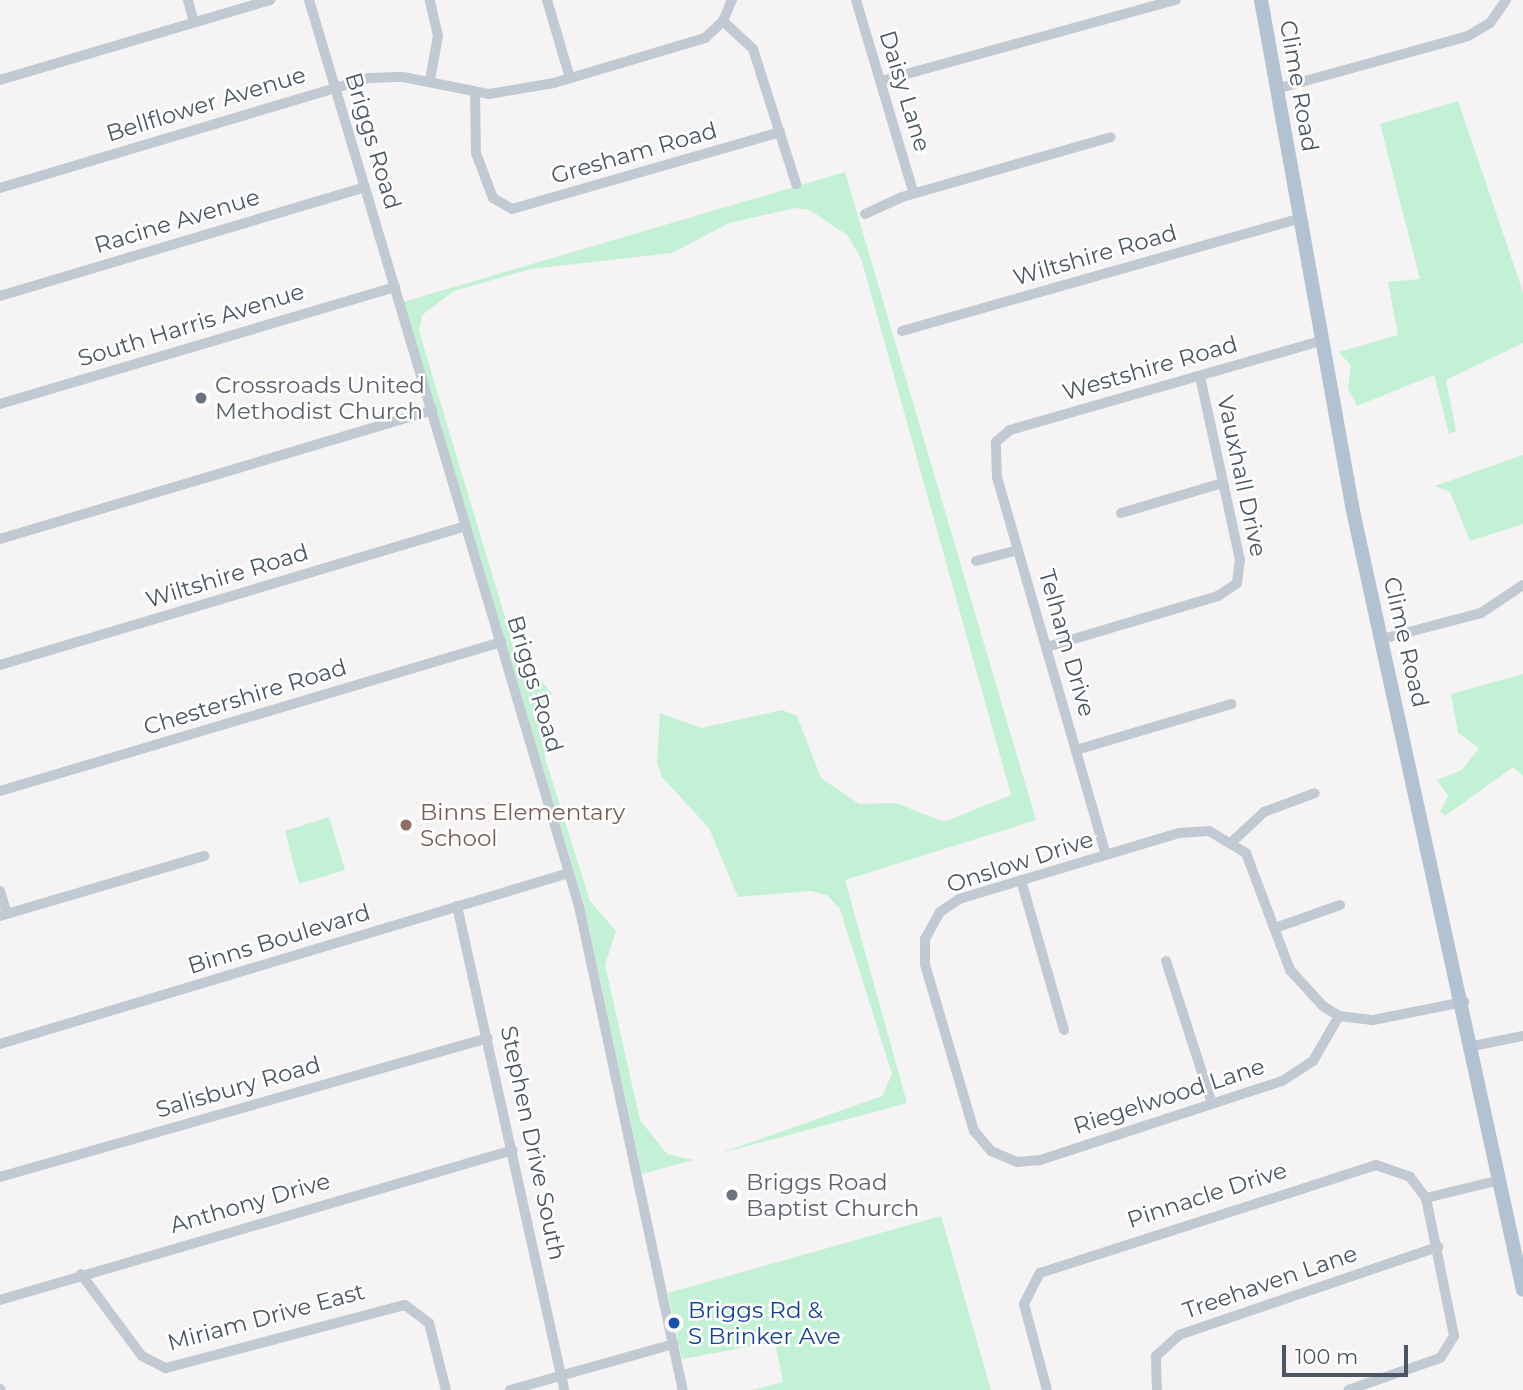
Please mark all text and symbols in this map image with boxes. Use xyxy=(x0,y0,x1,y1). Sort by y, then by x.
street label: Clime Road xyxy=(1274,18,1324,154)
street label: Daisy Lane xyxy=(874,27,936,155)
street label: Bellflower Avenue xyxy=(103,60,309,148)
street label: Briggs Road xyxy=(339,69,407,213)
street label: Gresham Road xyxy=(548,116,720,190)
street label: Racine Avenue xyxy=(91,183,263,259)
street label: Wiltshire Road xyxy=(1010,218,1180,292)
street label: South Harris Avenue xyxy=(74,277,308,373)
street label: Westshire Road xyxy=(1059,330,1241,406)
place label: Crossroads United Methodist Church xyxy=(215,371,425,425)
marker: Crossroads United Methodist Church xyxy=(193,390,209,406)
street label: Vauxhall Drive xyxy=(1211,393,1273,559)
street label: Wiltshire Road xyxy=(142,538,312,614)
street label: Telham Drive xyxy=(1033,566,1101,720)
street label: Clime Road xyxy=(1378,574,1434,710)
street label: Briggs Road xyxy=(501,612,569,756)
street label: Chestershire Road xyxy=(140,653,350,741)
place label: Binns Elementary School xyxy=(420,798,625,852)
marker: Binns Elementary School xyxy=(398,817,414,833)
street label: Onslow Drive xyxy=(943,825,1097,899)
street label: Binns Boulevard xyxy=(185,898,373,980)
street label: Stephen Drive South xyxy=(495,1023,571,1263)
street label: Salisbury Road xyxy=(152,1050,324,1124)
street label: Riegelwood Lane xyxy=(1070,1052,1268,1140)
street label: Pinnacle Drive xyxy=(1124,1156,1290,1234)
street label: Anthony Drive xyxy=(167,1167,333,1239)
place label: Briggs Road Baptist Church xyxy=(746,1168,919,1222)
marker: Briggs Road Baptist Church xyxy=(724,1187,740,1203)
street label: Treehaven Lane xyxy=(1179,1239,1361,1325)
street label: Miriam Drive East xyxy=(164,1277,368,1357)
place label: Briggs Rd & S Brinker Ave xyxy=(688,1296,841,1350)
marker: Briggs Rd & S Brinker Ave xyxy=(666,1315,682,1331)
scale bar xyxy=(1285,1330,1411,1374)
text: 100 m xyxy=(1295,1344,1358,1369)

